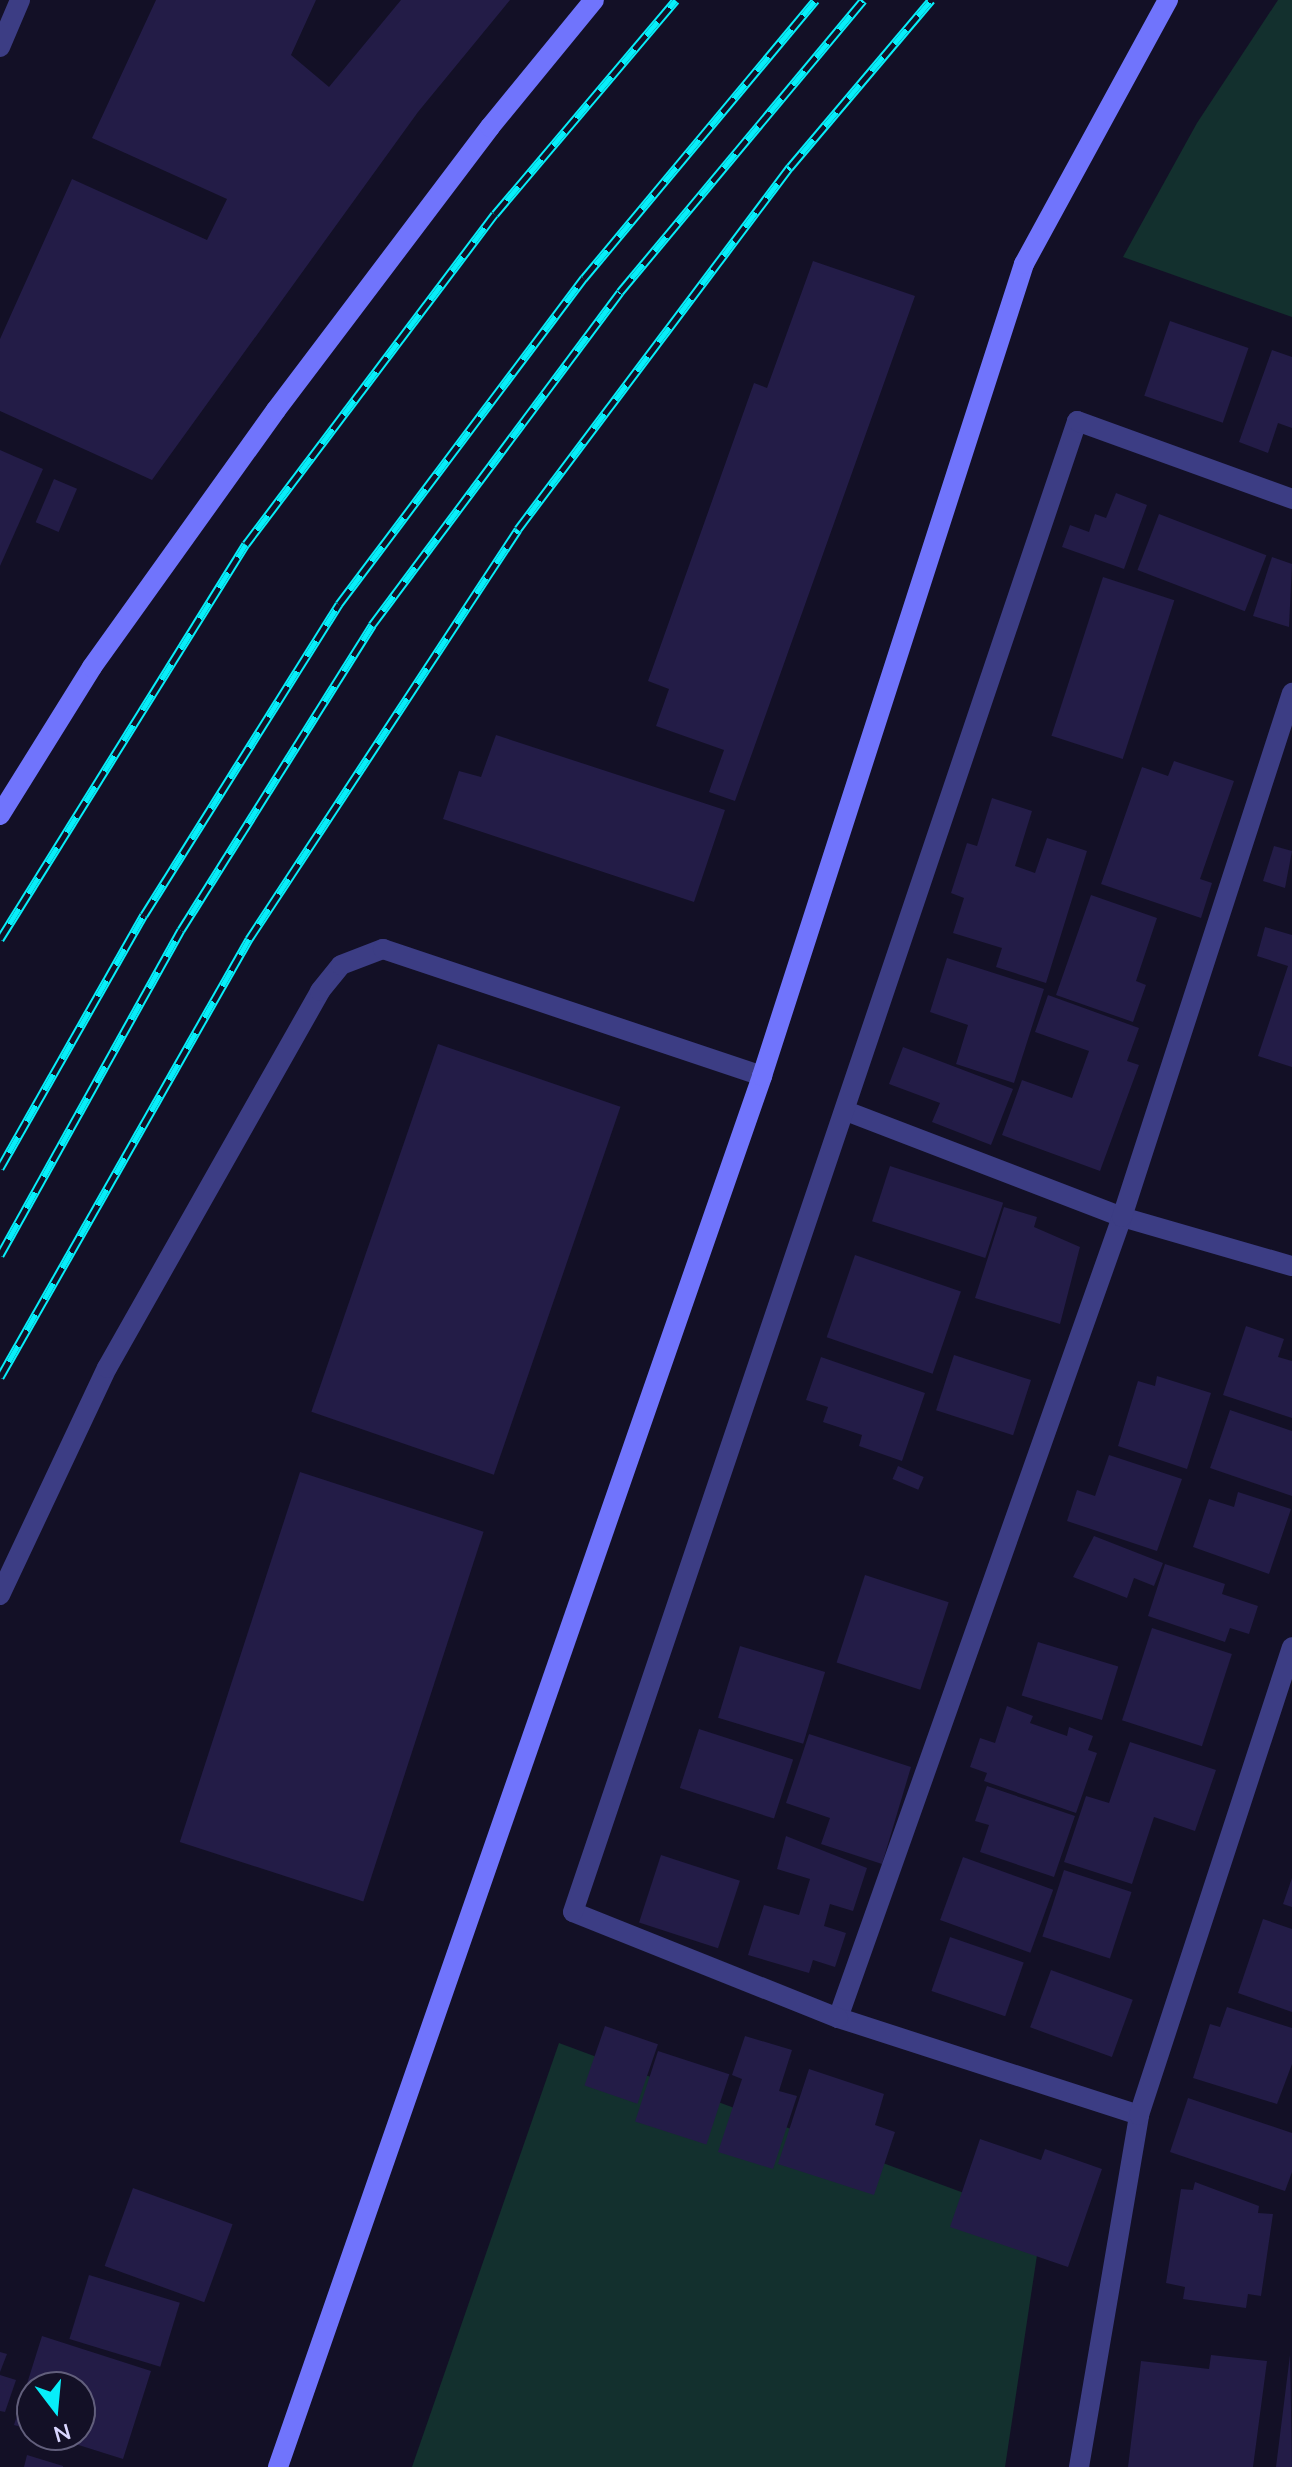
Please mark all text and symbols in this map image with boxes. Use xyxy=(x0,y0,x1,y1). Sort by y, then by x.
north arrow xyxy=(16,2371,96,2451)
text: N xyxy=(50,2415,74,2449)

